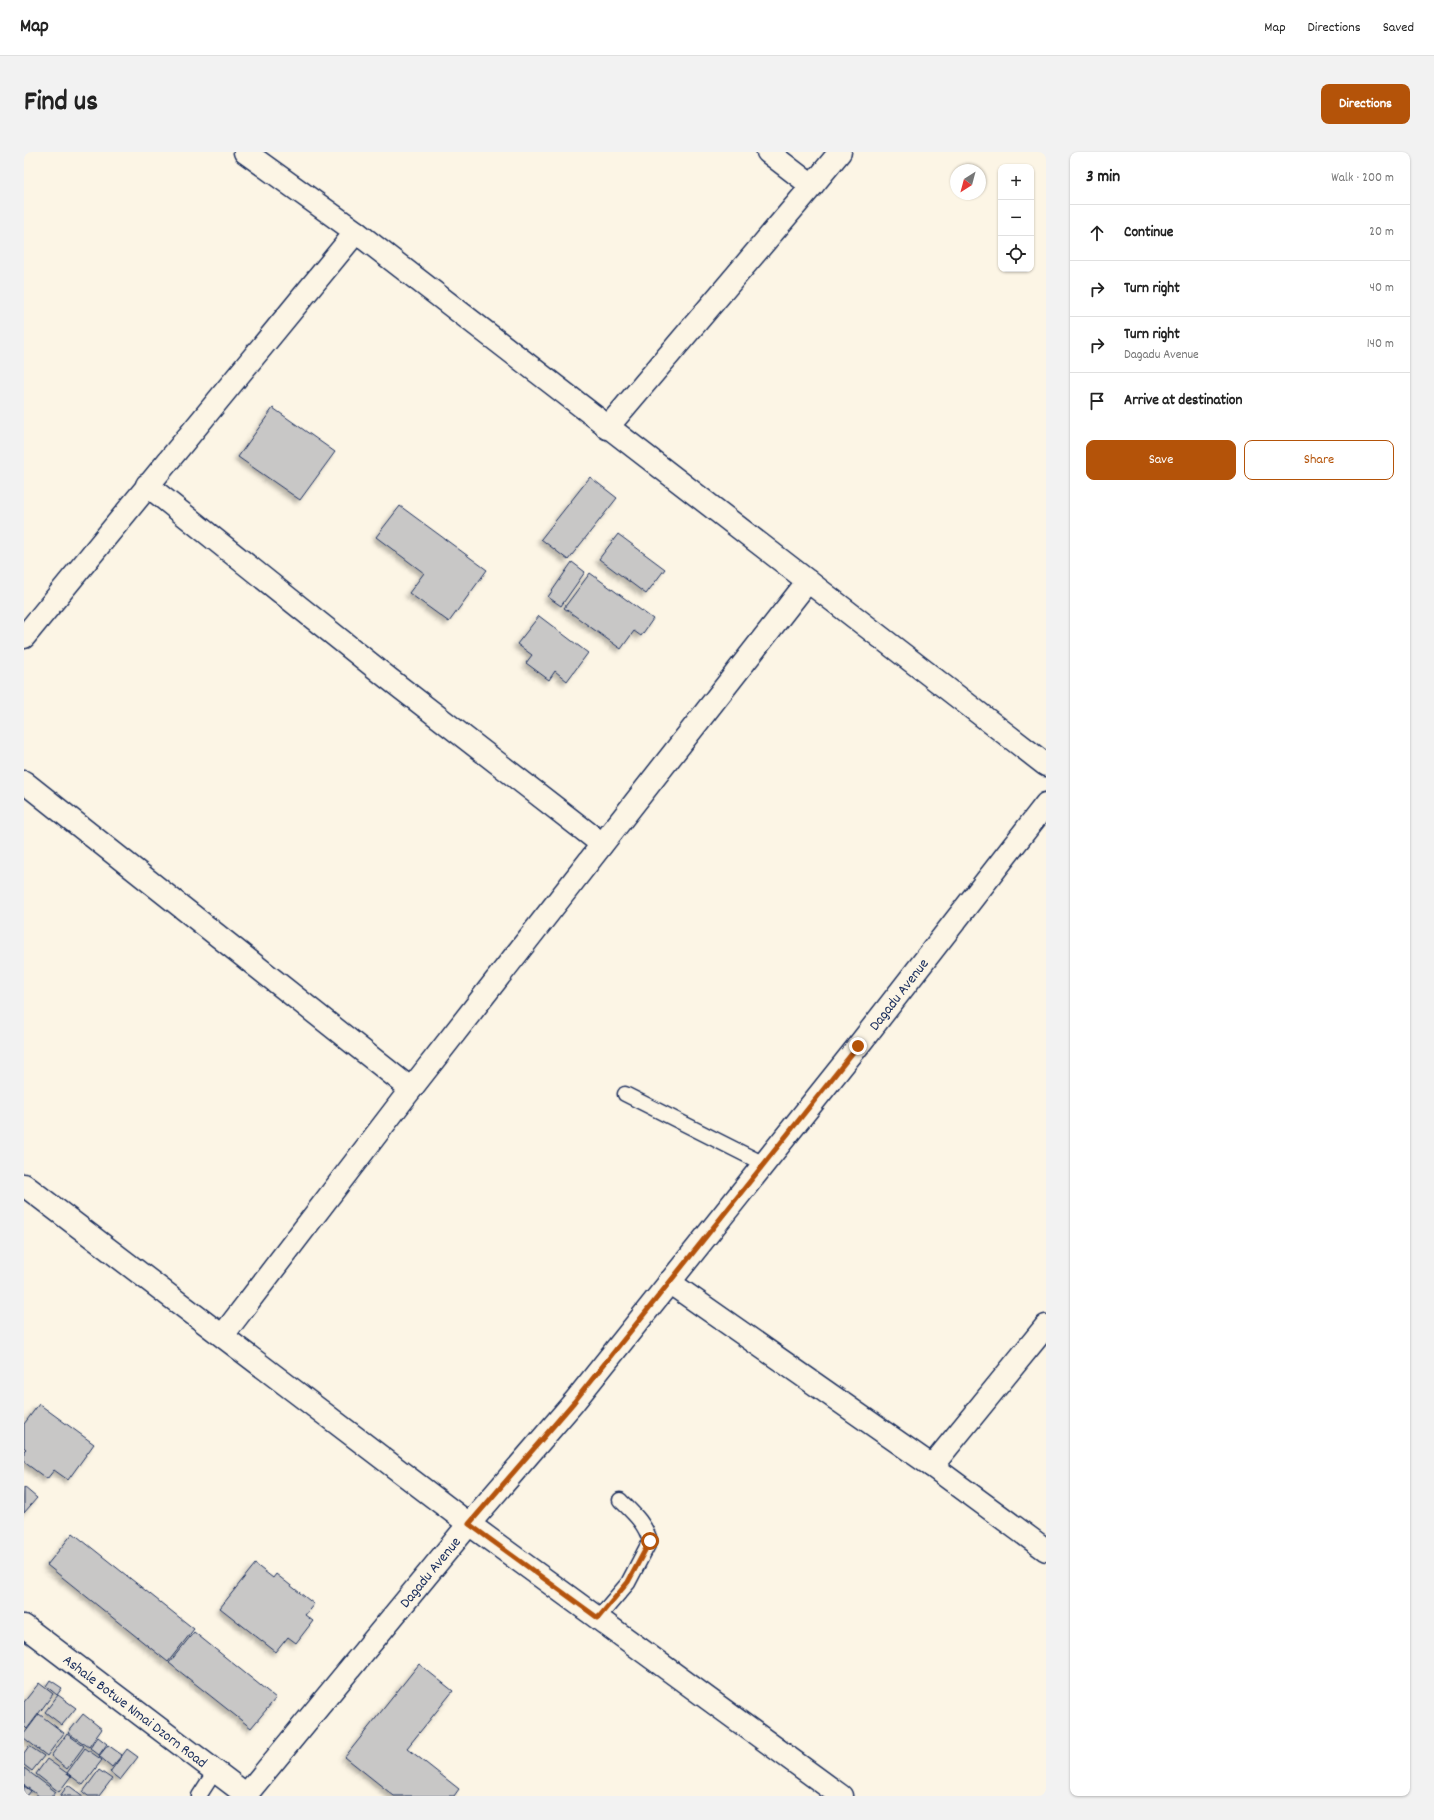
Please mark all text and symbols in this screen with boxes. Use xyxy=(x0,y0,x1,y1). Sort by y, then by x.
text: Map xyxy=(20,14,49,41)
text: Map xyxy=(1264,18,1286,38)
text: Directions xyxy=(1308,18,1361,38)
text: Saved xyxy=(1383,18,1414,38)
text: Find us xyxy=(24,84,98,124)
button: Directions xyxy=(1321,84,1410,124)
north arrow xyxy=(950,164,986,200)
map controls xyxy=(998,164,1034,272)
button: + xyxy=(998,164,1034,200)
text: 3 min xyxy=(1086,166,1120,190)
text: Walk · 200 m xyxy=(1331,169,1394,188)
button: − xyxy=(998,200,1034,236)
icon: ahead xyxy=(1086,222,1108,244)
text: Continue xyxy=(1124,222,1173,244)
text: 20 m xyxy=(1369,223,1394,242)
button: locate xyxy=(998,236,1034,272)
icon: right xyxy=(1086,278,1108,300)
text: Turn right xyxy=(1124,278,1180,300)
text: 40 m xyxy=(1370,279,1394,298)
text: Turn right xyxy=(1124,324,1180,346)
icon: right xyxy=(1086,334,1108,356)
text: 140 m xyxy=(1367,335,1394,354)
text: Dagadu Avenue xyxy=(1124,346,1199,365)
icon: arrive xyxy=(1086,390,1108,412)
text: Arrive at destination xyxy=(1124,390,1242,412)
button: Save xyxy=(1086,440,1236,480)
button: Share xyxy=(1244,440,1394,480)
street label: Dagadu Avenue xyxy=(865,954,935,1036)
route end xyxy=(849,1037,867,1055)
street label: Dagadu Avenue xyxy=(395,1532,467,1613)
route start xyxy=(641,1532,659,1550)
street label: Ashale Botwe Nmai Dzorn Road xyxy=(57,1650,211,1774)

